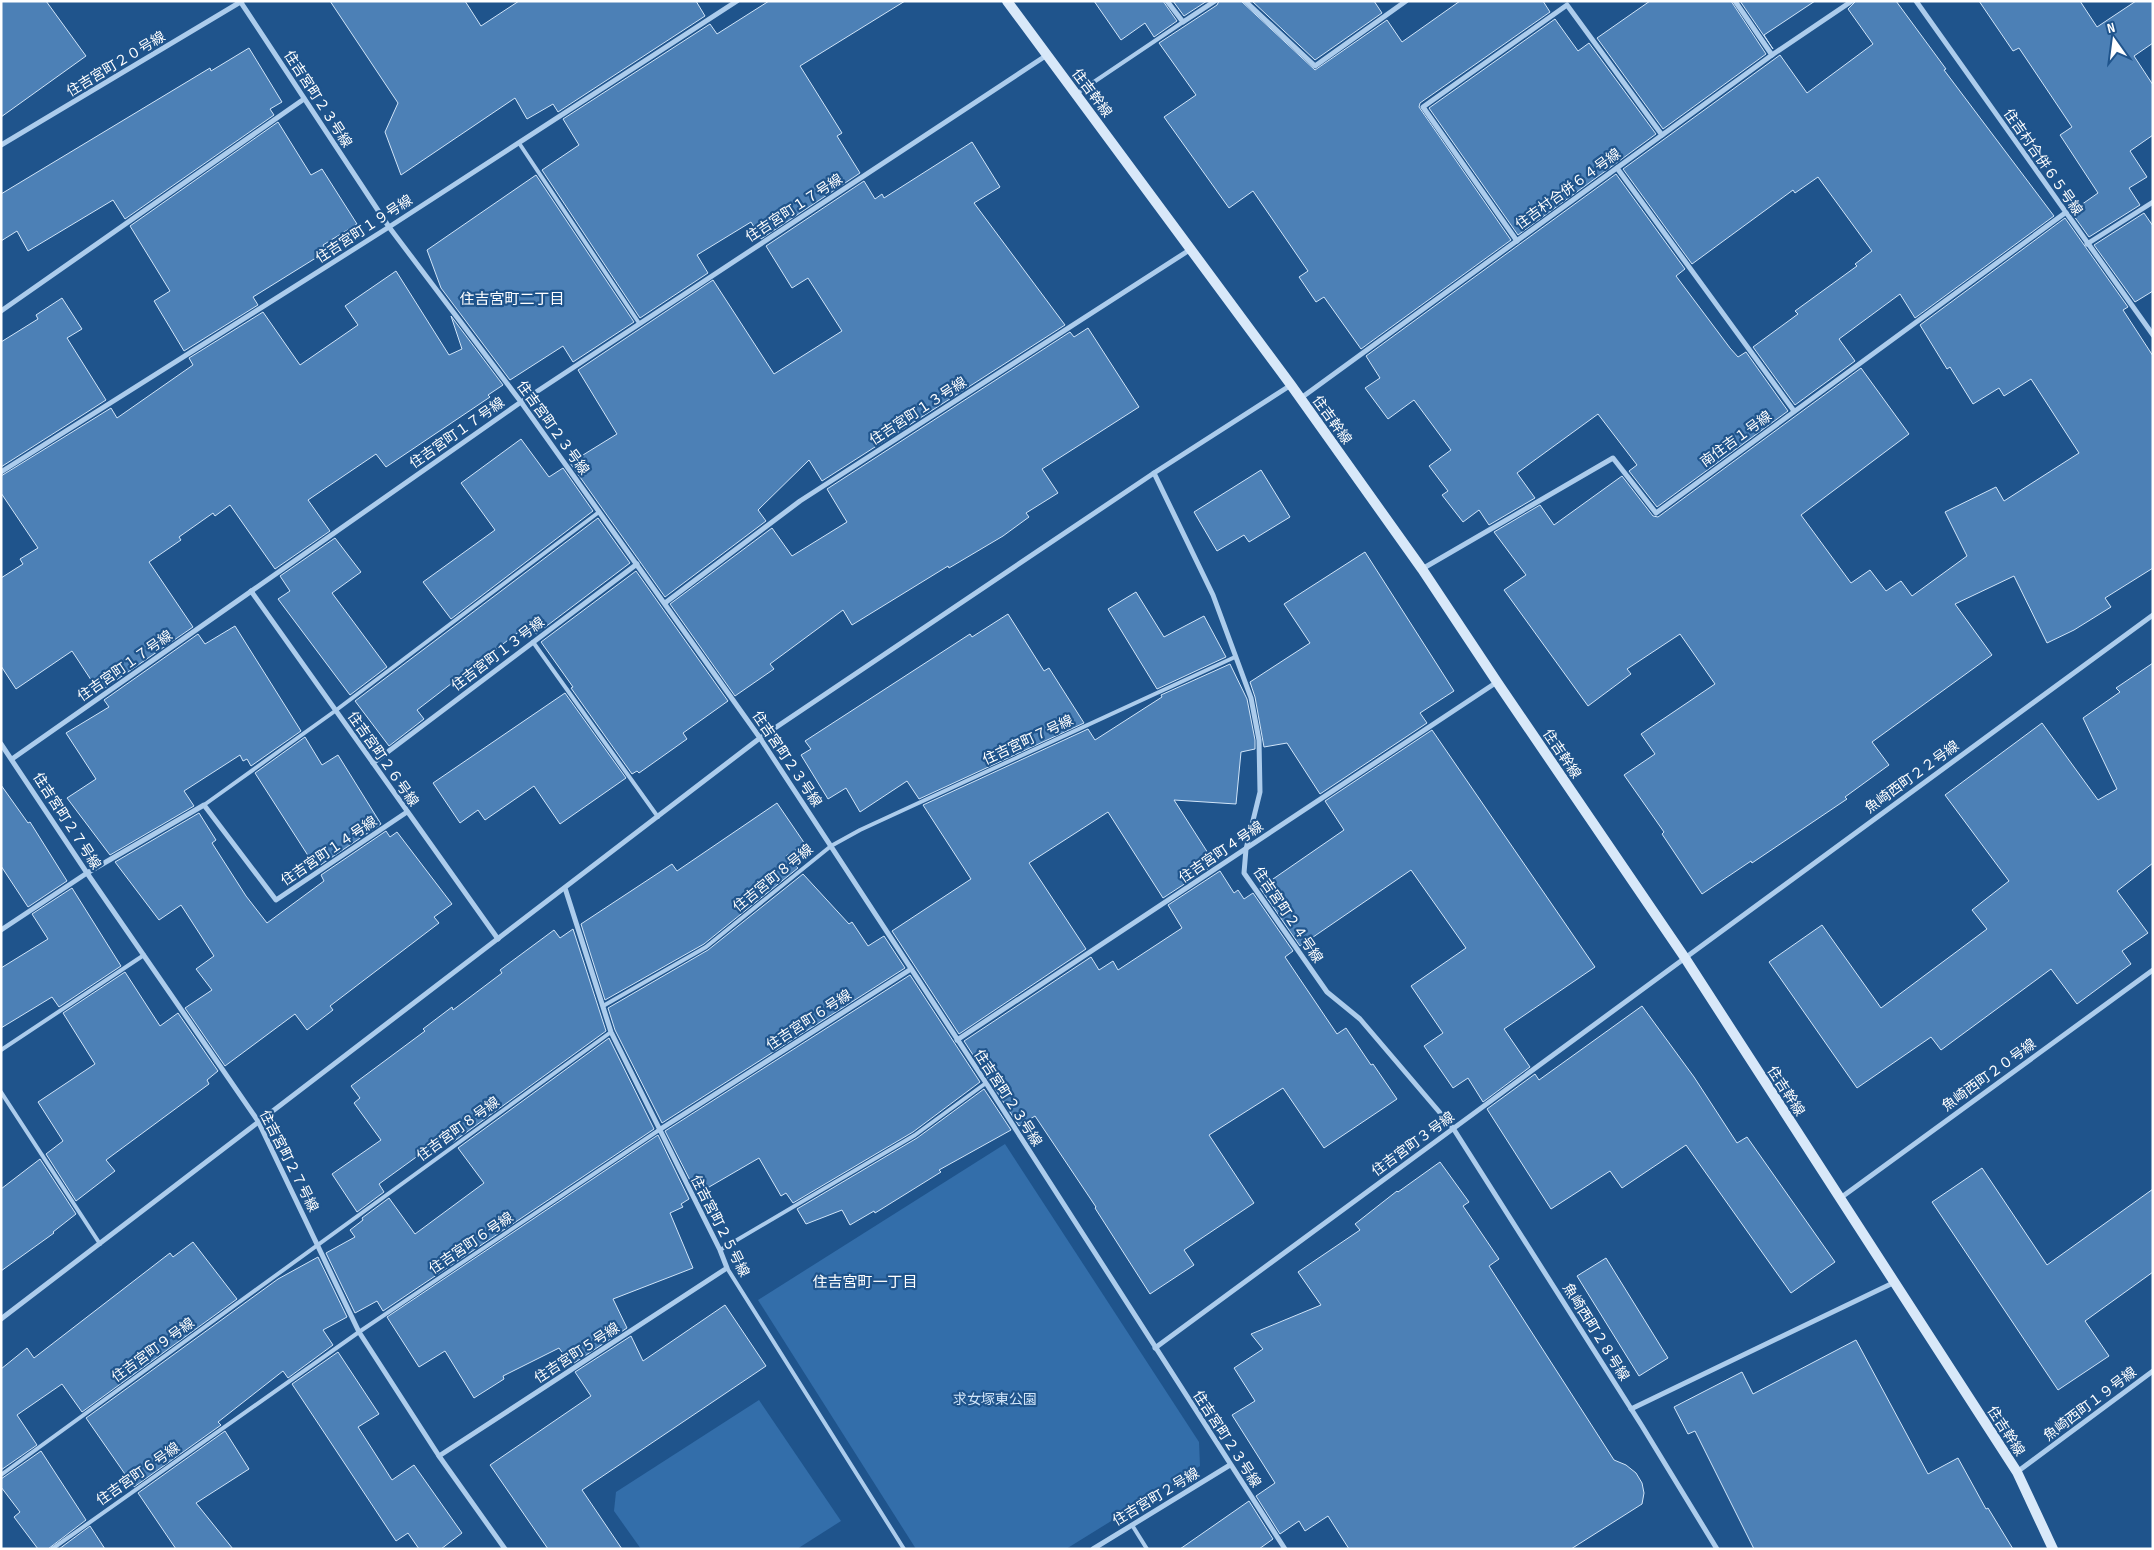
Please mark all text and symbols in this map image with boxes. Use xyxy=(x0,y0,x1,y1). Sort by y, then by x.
north arrow xyxy=(2089,15,2139,65)
text: N xyxy=(2105,19,2117,37)
street label: 住吉宮町２０号線 xyxy=(64,28,168,100)
street label: 住吉宮町２３号線 xyxy=(280,47,356,151)
street label: 住吉幹線 xyxy=(1068,66,1116,120)
street label: 住吉村合併６５号線 xyxy=(2000,106,2086,218)
street label: 住吉村合併６４号線 xyxy=(1512,145,1624,233)
street label: 住吉宮町１７号線 xyxy=(742,170,846,246)
street label: 住吉宮町１９号線 xyxy=(312,191,416,267)
district label: 住吉宮町二丁目 xyxy=(459,290,565,309)
street label: 住吉宮町１３号線 xyxy=(866,373,970,449)
street label: 住吉宮町２３号線 xyxy=(513,378,593,478)
street label: 住吉幹線 xyxy=(1309,392,1355,448)
street label: 住吉宮町１７号線 xyxy=(406,394,508,472)
street label: 南住吉１号線 xyxy=(1697,407,1775,471)
street label: 住吉宮町１３号線 xyxy=(448,614,548,694)
street label: 住吉宮町１７号線 xyxy=(74,627,176,705)
street label: 住吉宮町２６号線 xyxy=(344,708,422,810)
street label: 住吉宮町２３号線 xyxy=(749,708,825,810)
street label: 住吉宮町７号線 xyxy=(980,712,1076,768)
street label: 住吉幹線 xyxy=(1539,726,1585,782)
street label: 魚崎西町２２号線 xyxy=(1862,737,1962,817)
street label: 住吉宮町２７号線 xyxy=(29,769,105,873)
street label: 住吉宮町１４号線 xyxy=(278,813,380,889)
street label: 住吉宮町４号線 xyxy=(1176,818,1266,886)
street label: 住吉宮町８号線 xyxy=(730,841,816,915)
street label: 住吉宮町２４号線 xyxy=(1250,864,1326,966)
street label: 住吉宮町６号線 xyxy=(763,986,855,1054)
street label: 魚崎西町２０号線 xyxy=(1939,1035,2039,1115)
street label: 住吉宮町２３号線 xyxy=(970,1046,1046,1150)
street label: 住吉幹線 xyxy=(1764,1063,1808,1119)
street label: 住吉宮町８号線 xyxy=(413,1093,503,1165)
street label: 住吉宮町２７号線 xyxy=(256,1107,322,1215)
street label: 住吉宮町３号線 xyxy=(1368,1108,1458,1180)
street label: 住吉宮町２５号線 xyxy=(687,1172,753,1280)
street label: 住吉宮町６号線 xyxy=(426,1209,516,1277)
district label: 住吉宮町一丁目 xyxy=(812,1273,918,1292)
street label: 魚崎西町２８号線 xyxy=(1559,1280,1633,1384)
street label: 住吉宮町９号線 xyxy=(108,1314,198,1386)
street label: 住吉宮町５号線 xyxy=(531,1319,623,1387)
street label: 魚崎西町１９号線 xyxy=(2040,1364,2140,1444)
street label: 住吉宮町２３号線 xyxy=(1189,1387,1265,1491)
park label: 求女塚東公園 xyxy=(953,1391,1037,1408)
street label: 住吉幹線 xyxy=(1984,1403,2028,1459)
street label: 住吉宮町６号線 xyxy=(93,1439,183,1509)
street label: 住吉宮町２号線 xyxy=(1110,1464,1202,1530)

